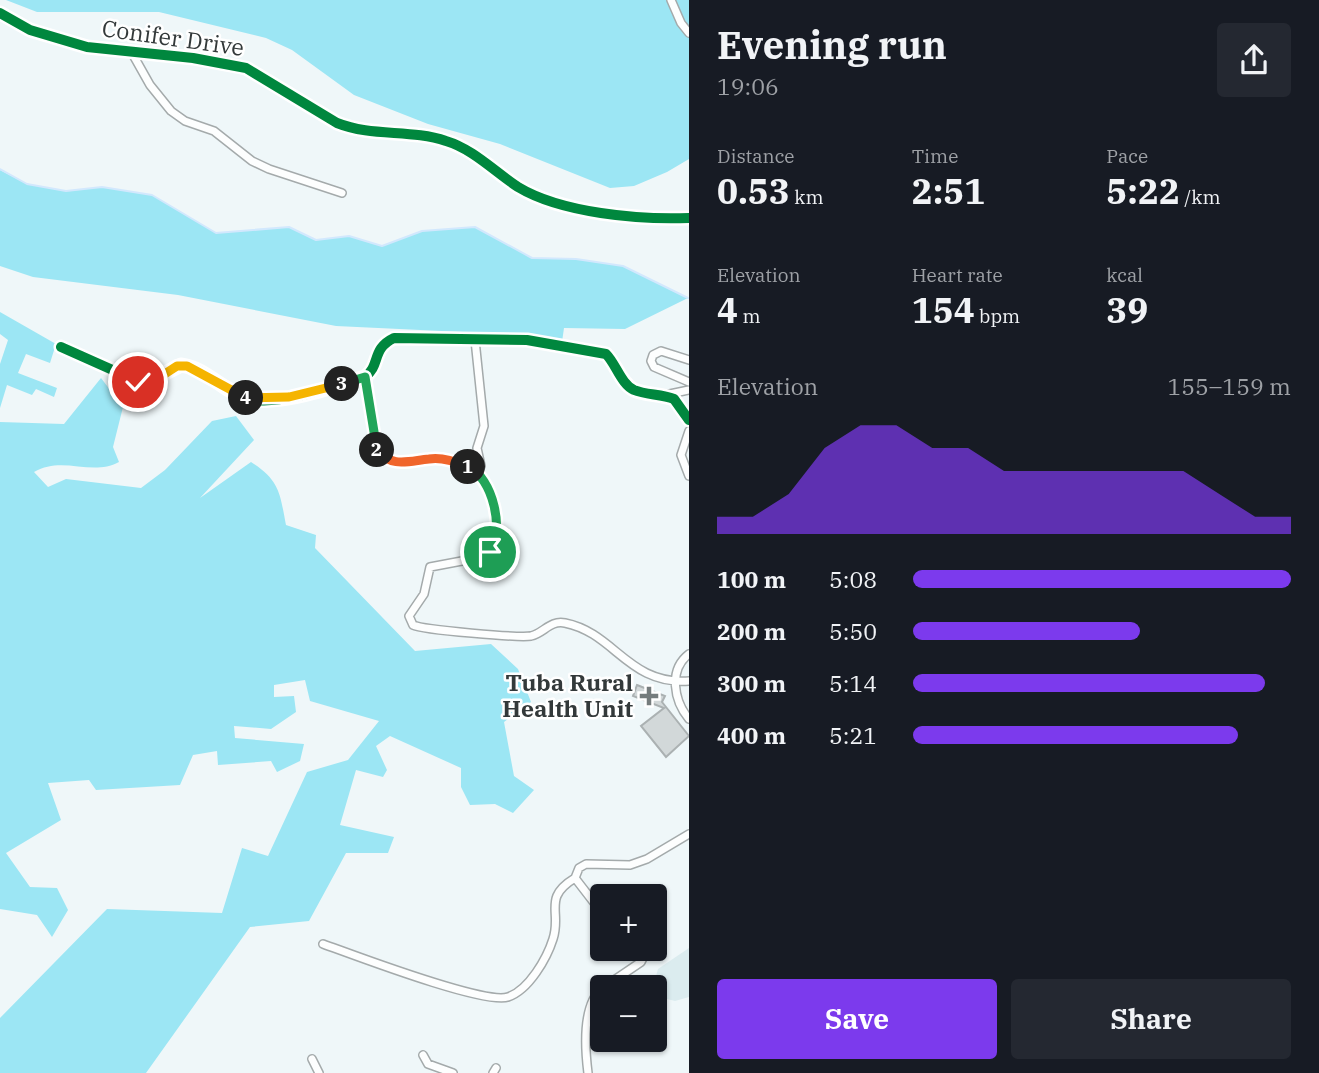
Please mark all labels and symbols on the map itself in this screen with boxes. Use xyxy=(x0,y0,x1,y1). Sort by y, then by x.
street label: Conifer Drive xyxy=(100,12,246,62)
pin xyxy=(108,352,168,412)
pin: 3 xyxy=(324,366,360,402)
pin: 4 xyxy=(229,380,264,416)
pin: 2 xyxy=(360,433,394,468)
pin: 1 xyxy=(450,449,486,484)
pin xyxy=(460,522,520,582)
place label: Tuba Rural Health Unit xyxy=(502,667,633,723)
marker: Tuba Rural Health Unit xyxy=(639,686,659,706)

